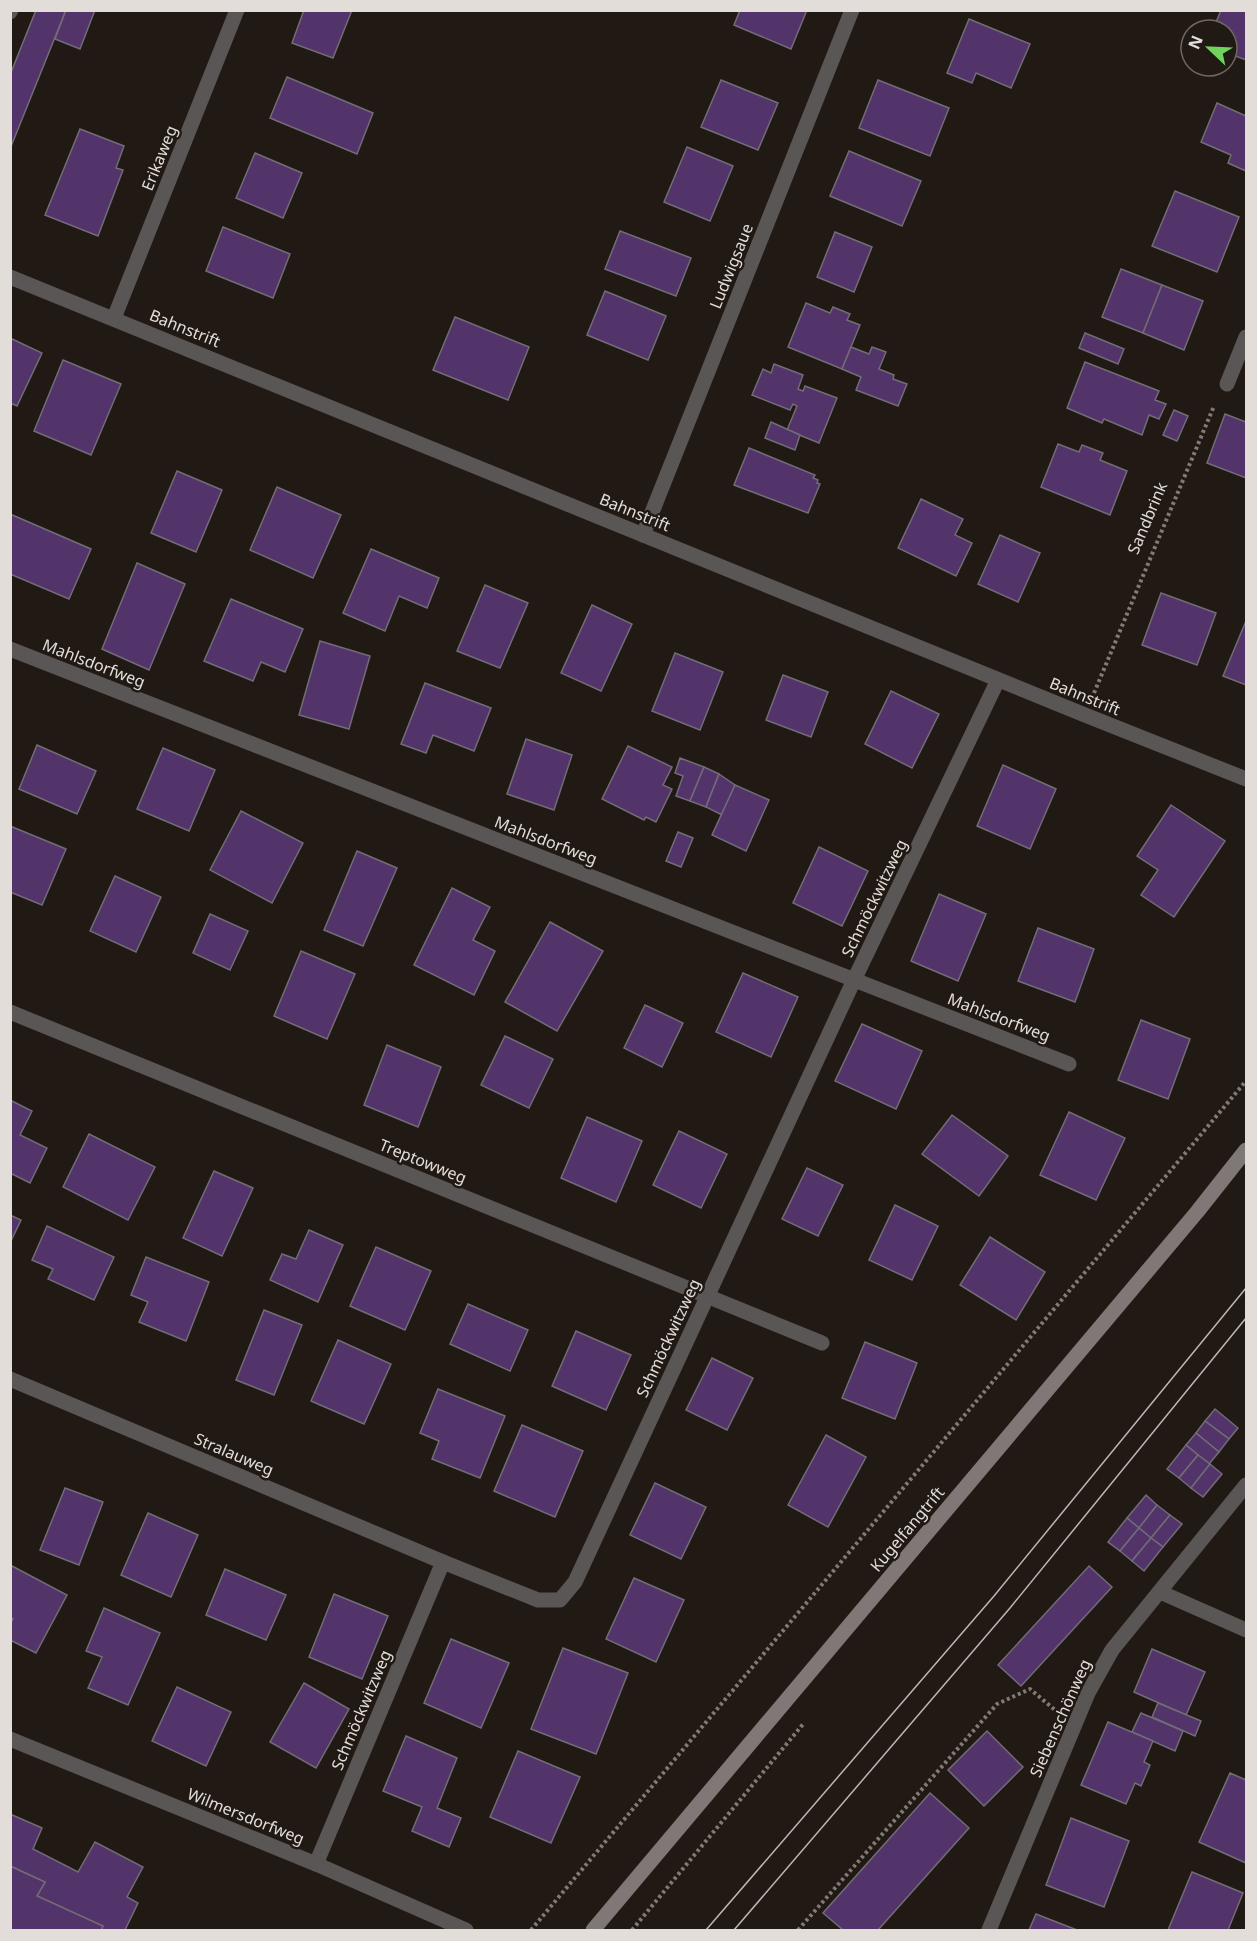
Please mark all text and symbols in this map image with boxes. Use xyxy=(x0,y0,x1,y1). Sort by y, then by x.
north arrow xyxy=(1179,18,1239,78)
text: N xyxy=(1183,32,1208,52)
street label: Erikaweg xyxy=(136,122,182,194)
street label: Ludwigsaue xyxy=(704,220,758,312)
street label: Bahnstrift xyxy=(146,304,224,352)
street label: Sandbrink xyxy=(1122,478,1172,558)
street label: Bahnstrift xyxy=(596,488,674,536)
street label: Mahlsdorfweg xyxy=(40,633,148,693)
street label: Bahnstrift xyxy=(1046,672,1124,720)
street label: Mahlsdorfweg xyxy=(492,810,600,870)
street label: Schmöckwitzweg xyxy=(836,835,912,961)
street label: Mahlsdorfweg xyxy=(945,987,1053,1047)
street label: Treptowweg xyxy=(376,1133,470,1189)
street label: Schmöckwitzweg xyxy=(631,1275,705,1401)
street label: Stralauweg xyxy=(191,1427,277,1481)
street label: Kugelfangtrift xyxy=(865,1482,949,1576)
street label: Schmöckwitzweg xyxy=(326,1646,396,1774)
street label: Siebenschönweg xyxy=(1024,1656,1096,1780)
street label: Wilmersdorfweg xyxy=(184,1782,308,1850)

